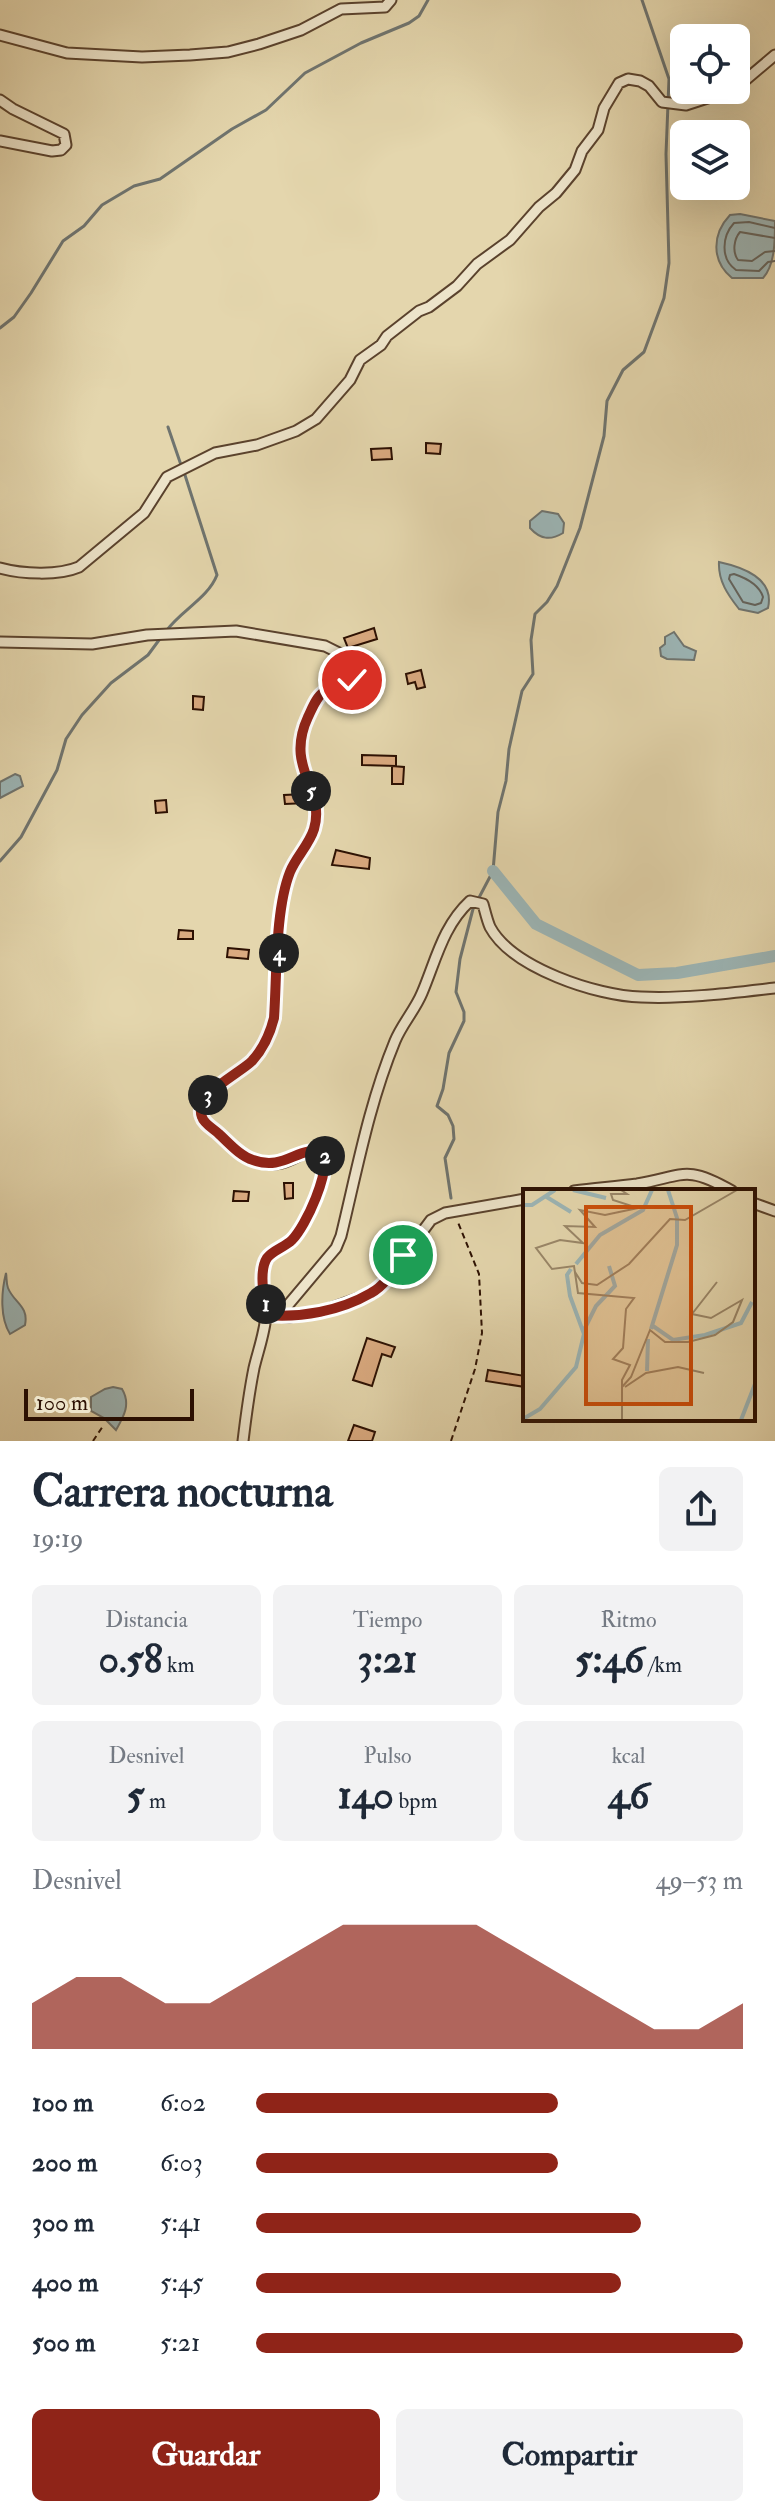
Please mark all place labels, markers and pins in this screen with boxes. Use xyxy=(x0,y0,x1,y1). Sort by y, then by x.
pin xyxy=(318,646,386,714)
pin: 5 xyxy=(291,771,331,811)
pin: 4 xyxy=(259,933,299,973)
pin: 3 xyxy=(188,1075,228,1115)
pin: 2 xyxy=(305,1136,345,1176)
pin xyxy=(369,1221,437,1289)
pin: 1 xyxy=(246,1284,286,1324)

